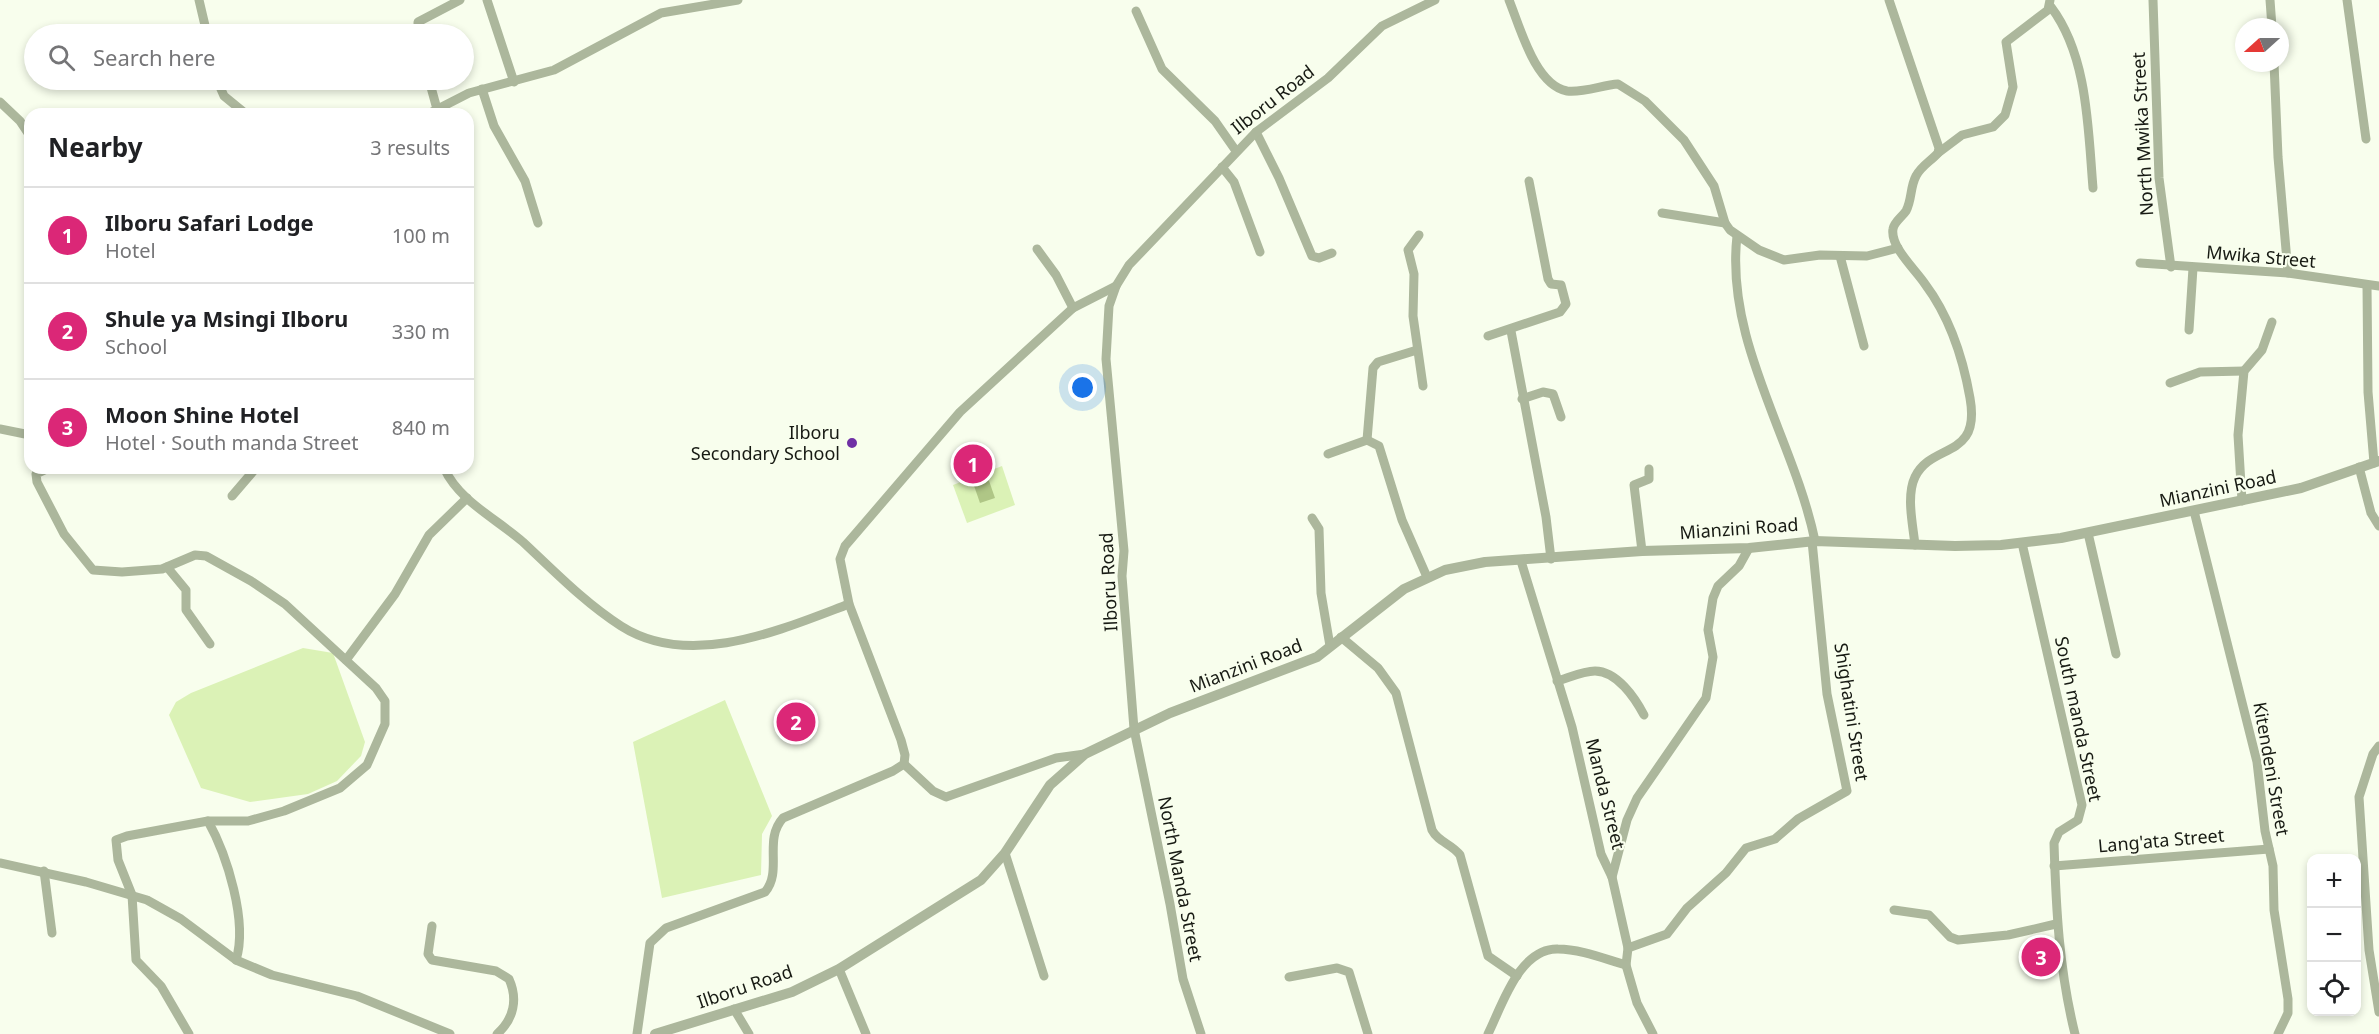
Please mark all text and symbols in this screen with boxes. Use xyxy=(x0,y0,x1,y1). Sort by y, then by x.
north arrow xyxy=(2235,18,2289,72)
search box xyxy=(24,24,474,90)
icon: search xyxy=(45,41,78,74)
text: Search here xyxy=(93,42,215,72)
street label: North Mwika Street xyxy=(2126,51,2158,217)
street label: Ilboru Road xyxy=(1226,59,1319,139)
text: Nearby xyxy=(48,129,143,165)
text: 3 results xyxy=(370,134,450,161)
text: Ilboru Safari Lodge xyxy=(105,207,314,237)
text: 1 xyxy=(62,222,73,249)
text: 100 m xyxy=(392,222,450,249)
text: Hotel xyxy=(105,237,156,264)
street label: Mwika Street xyxy=(2205,239,2317,273)
text: Shule ya Msingi Ilboru xyxy=(105,303,348,333)
text: 2 xyxy=(62,318,73,345)
text: 330 m xyxy=(392,318,450,345)
text: School xyxy=(105,333,167,360)
your location xyxy=(1068,373,1097,402)
text: Moon Shine Hotel xyxy=(105,399,299,429)
text: 3 xyxy=(62,414,73,441)
text: 840 m xyxy=(392,414,450,441)
place label: Ilboru Secondary School xyxy=(691,420,840,465)
text: Hotel · South manda Street xyxy=(105,429,358,456)
marker: Ilboru Secondary School xyxy=(845,436,859,450)
pin: 1 xyxy=(954,442,992,486)
street label: Mianzini Road xyxy=(2157,464,2278,512)
street label: Mianzini Road xyxy=(1679,512,1799,544)
street label: Ilboru Road xyxy=(1093,532,1123,632)
street label: Mianzini Road xyxy=(1186,633,1305,698)
street label: South manda Street xyxy=(2050,634,2108,804)
street label: Shighatini Street xyxy=(1829,641,1875,783)
pin: 2 xyxy=(776,700,816,744)
street label: Kitendeni Street xyxy=(2248,700,2296,838)
street label: Manda Street xyxy=(1581,736,1631,852)
street label: North Manda Street xyxy=(1153,794,1209,964)
street label: Lang'ata Street xyxy=(2097,822,2226,857)
map controls xyxy=(2307,854,2361,1016)
button: + xyxy=(2307,854,2361,908)
button: − xyxy=(2307,908,2361,962)
pin: 3 xyxy=(2022,934,2060,980)
street label: Ilboru Road xyxy=(694,959,795,1014)
button: locate xyxy=(2307,962,2361,1016)

